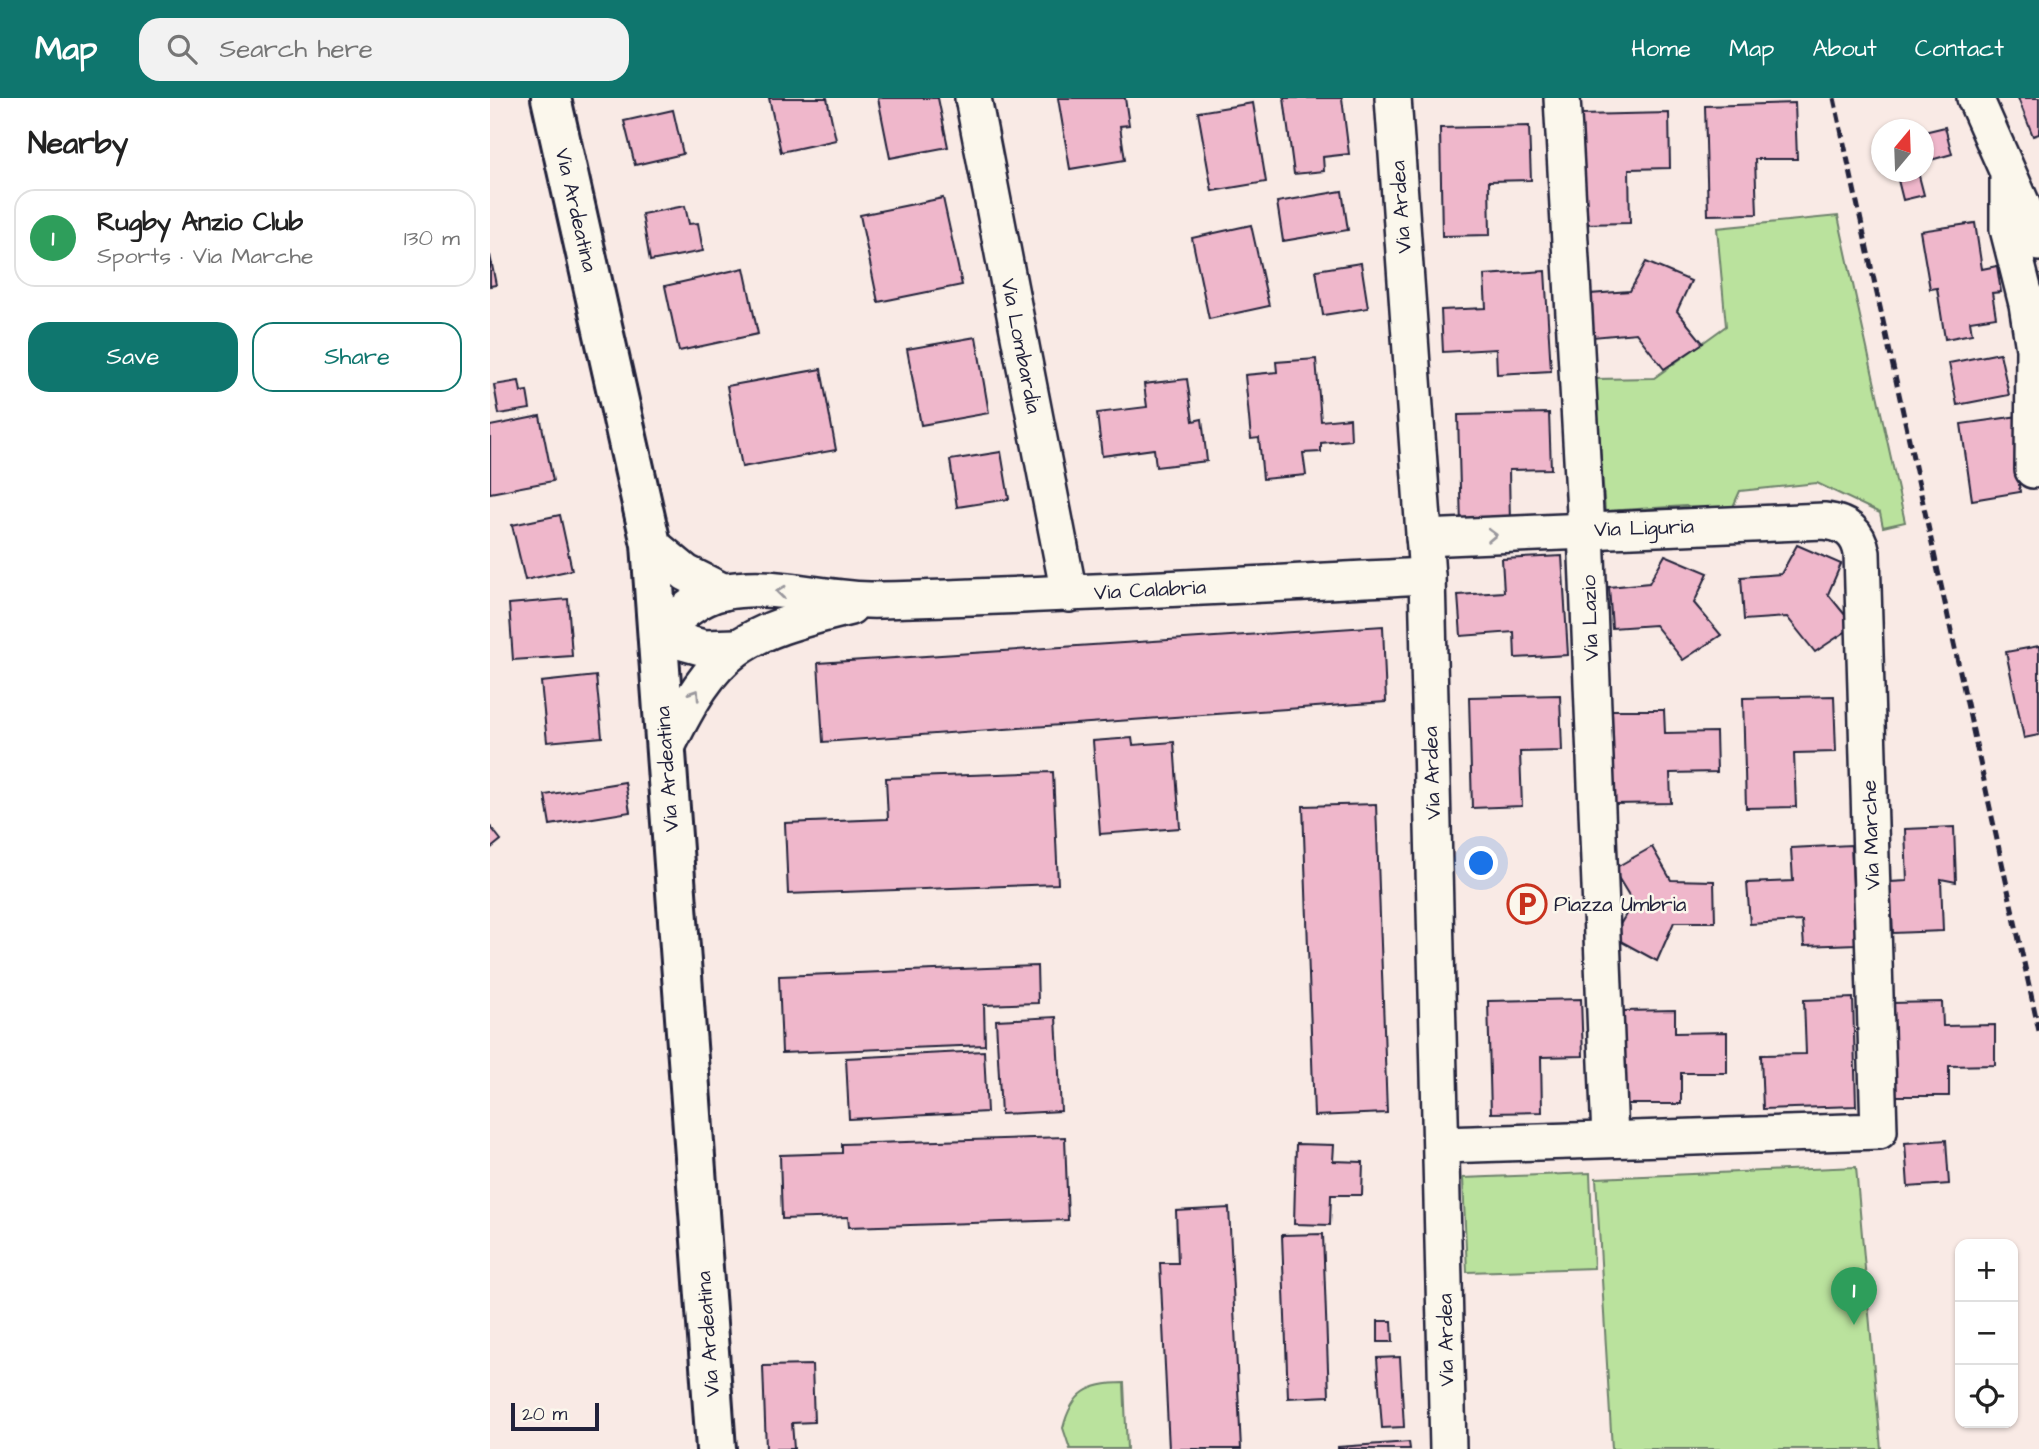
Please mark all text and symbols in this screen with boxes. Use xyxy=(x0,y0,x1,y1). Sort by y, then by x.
search box xyxy=(139,18,629,81)
text: Map xyxy=(35,26,97,72)
icon: search xyxy=(163,30,201,68)
text: Search here xyxy=(219,31,373,67)
text: Home xyxy=(1631,32,1691,66)
text: Map xyxy=(1729,32,1774,66)
text: About xyxy=(1812,32,1877,66)
text: Contact xyxy=(1915,32,2004,66)
north arrow xyxy=(1871,119,1934,182)
text: Nearby xyxy=(28,123,128,165)
street label: Via Ardeatina xyxy=(548,145,604,275)
street label: Via Ardea xyxy=(1383,159,1419,255)
text: Rugby Anzio Club xyxy=(97,204,303,240)
text: 1 xyxy=(52,222,54,254)
text: 130 m xyxy=(404,222,460,254)
text: Sports · Via Marche xyxy=(97,240,313,272)
street label: Via Lombardia xyxy=(994,276,1048,416)
button: Save xyxy=(28,322,238,392)
button: Share xyxy=(252,322,462,392)
street label: Via Liguria xyxy=(1593,512,1695,546)
one-way arrow xyxy=(1487,527,1498,542)
street label: Via Calabria xyxy=(1093,573,1207,607)
street label: Via Lazio xyxy=(1574,574,1606,662)
one-way arrow xyxy=(775,584,787,599)
one-way arrow xyxy=(686,688,699,701)
street label: Via Ardeatina xyxy=(648,705,686,833)
street label: Via Ardea xyxy=(1416,726,1448,820)
street label: Via Marche xyxy=(1855,779,1887,891)
your location xyxy=(1464,846,1498,880)
parking icon: Piazza Umbria xyxy=(1506,883,1548,925)
place label: Piazza Umbria xyxy=(1554,890,1687,919)
map controls xyxy=(1955,1239,2018,1428)
button: + xyxy=(1955,1239,2018,1302)
pin: 1 xyxy=(1831,1267,1877,1325)
street label: Via Ardeatina xyxy=(689,1270,727,1398)
street label: Via Ardea xyxy=(1431,1293,1461,1387)
button: − xyxy=(1955,1302,2018,1365)
button: locate xyxy=(1955,1365,2018,1428)
scale bar xyxy=(511,1400,598,1432)
text: 20 m xyxy=(522,1401,567,1428)

